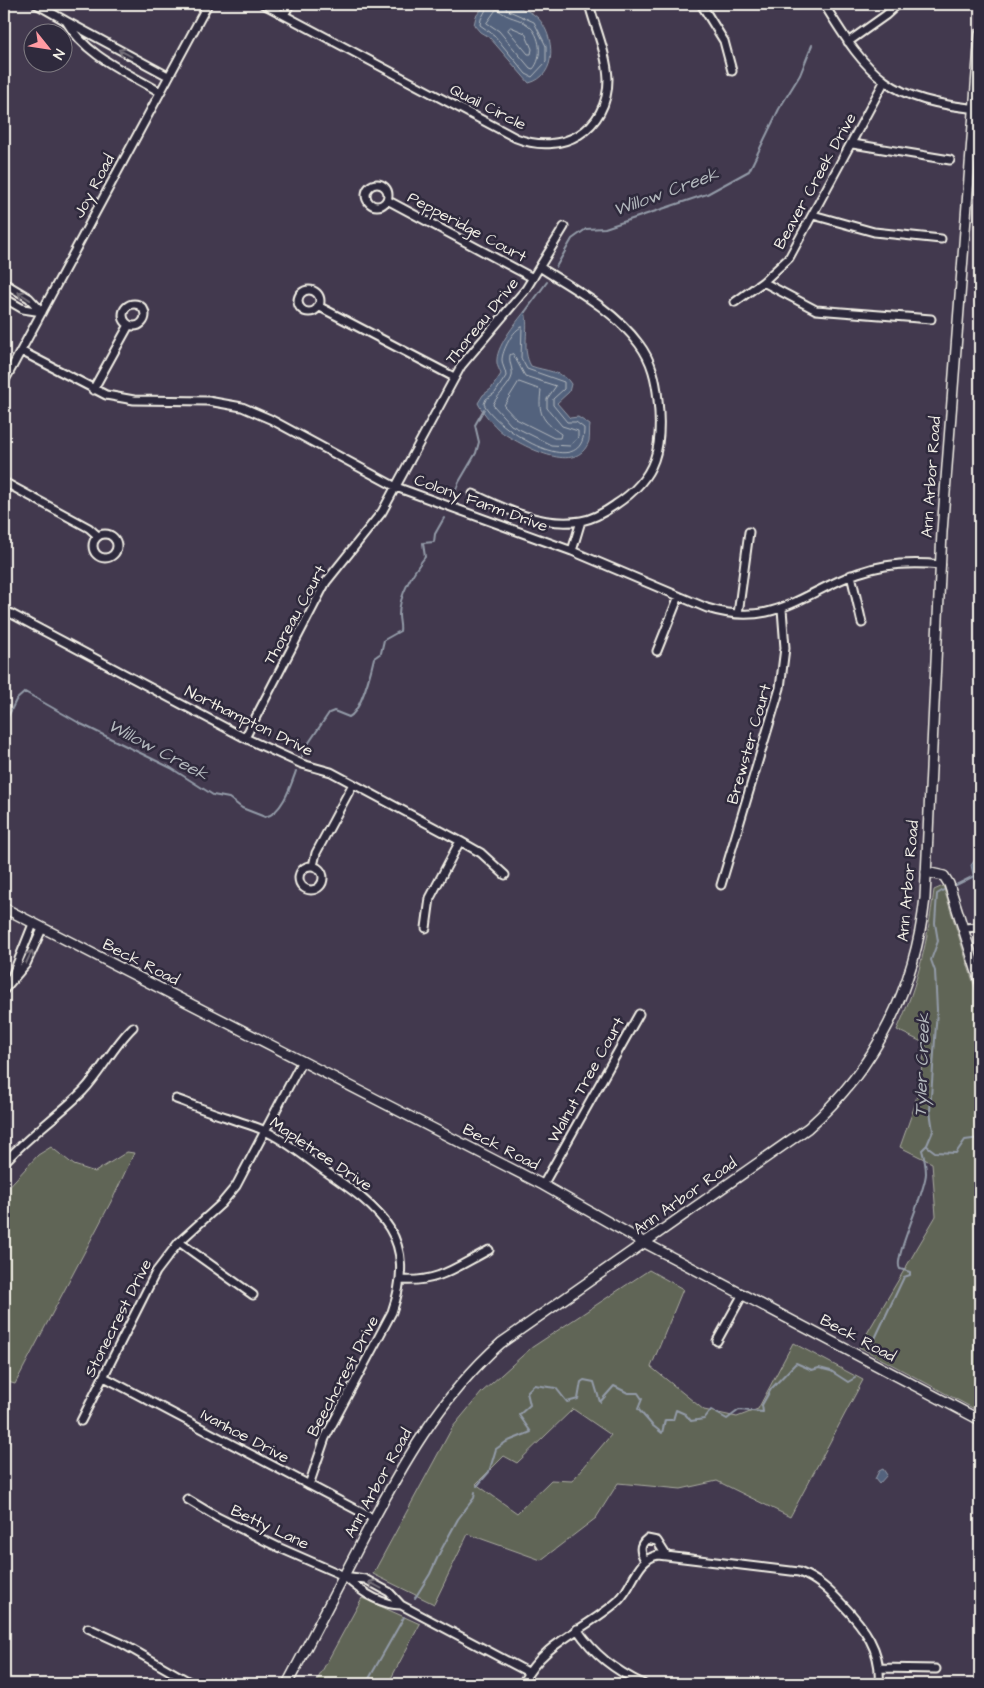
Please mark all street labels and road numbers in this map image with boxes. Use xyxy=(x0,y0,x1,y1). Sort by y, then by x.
street label: Quail Circle xyxy=(446,78,530,136)
street label: Beaver Creek Drive xyxy=(768,109,862,253)
street label: Joy Road xyxy=(68,150,121,222)
street label: Pepperidge Court xyxy=(403,186,531,269)
street label: Thoreau Drive xyxy=(440,273,524,369)
street label: Ann Arbor Road xyxy=(916,416,946,538)
street label: Colony Farm Drive xyxy=(411,469,551,538)
street label: Thoreau Court xyxy=(259,561,332,669)
street label: Northampton Drive xyxy=(181,680,317,762)
street label: Brewster Court xyxy=(721,681,777,807)
street label: Ann Arbor Road xyxy=(892,819,924,943)
street label: Beck Road xyxy=(99,933,183,991)
street label: Walnut Tree Court xyxy=(542,1013,630,1147)
street label: Mapletree Drive xyxy=(266,1112,377,1197)
street label: Beck Road xyxy=(459,1118,543,1176)
street label: Ann Arbor Road xyxy=(629,1152,741,1240)
street label: Stonecrest Drive xyxy=(79,1255,157,1381)
street label: Beck Road xyxy=(816,1309,900,1367)
street label: Beechcrest Drive xyxy=(302,1311,384,1440)
street label: Ivanhoe Drive xyxy=(197,1403,293,1469)
street label: Ann Arbor Road xyxy=(339,1424,417,1542)
street label: Betty Lane xyxy=(227,1499,313,1556)

